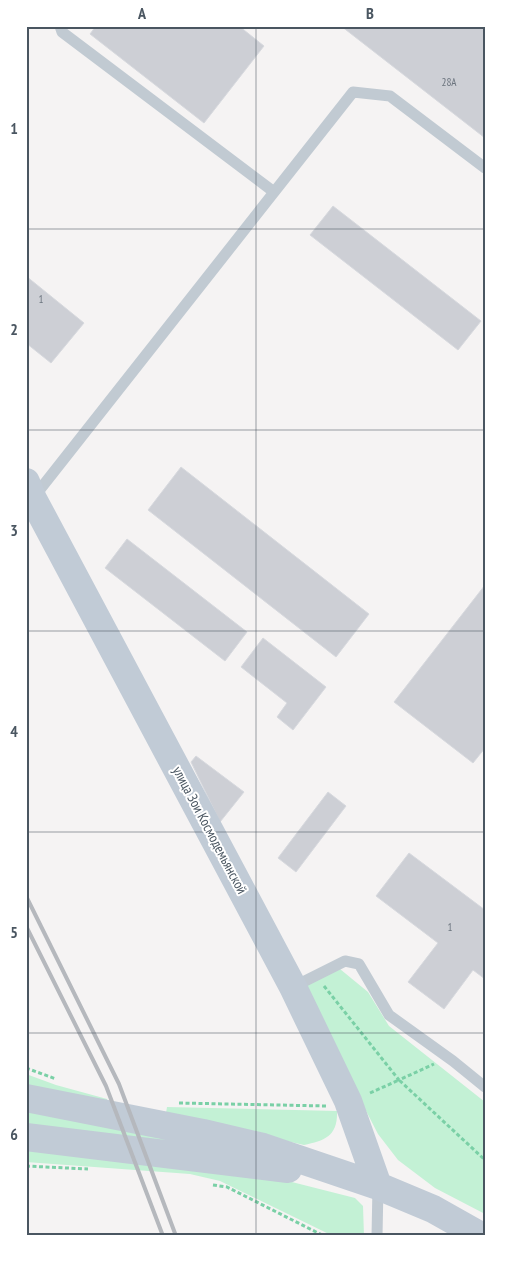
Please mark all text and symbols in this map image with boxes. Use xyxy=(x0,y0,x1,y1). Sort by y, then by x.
text: A xyxy=(137,3,147,23)
text: B xyxy=(366,3,374,23)
house number: 28А xyxy=(441,75,457,89)
text: 1 xyxy=(10,118,18,138)
house number: 1 xyxy=(39,292,44,306)
text: 2 xyxy=(10,319,18,339)
text: 3 xyxy=(10,520,18,540)
text: 4 xyxy=(10,721,18,741)
street label: улица Зои Космодемьянской xyxy=(169,763,251,897)
house number: 1 xyxy=(448,920,453,934)
text: 5 xyxy=(10,922,18,942)
text: 6 xyxy=(10,1124,18,1144)

